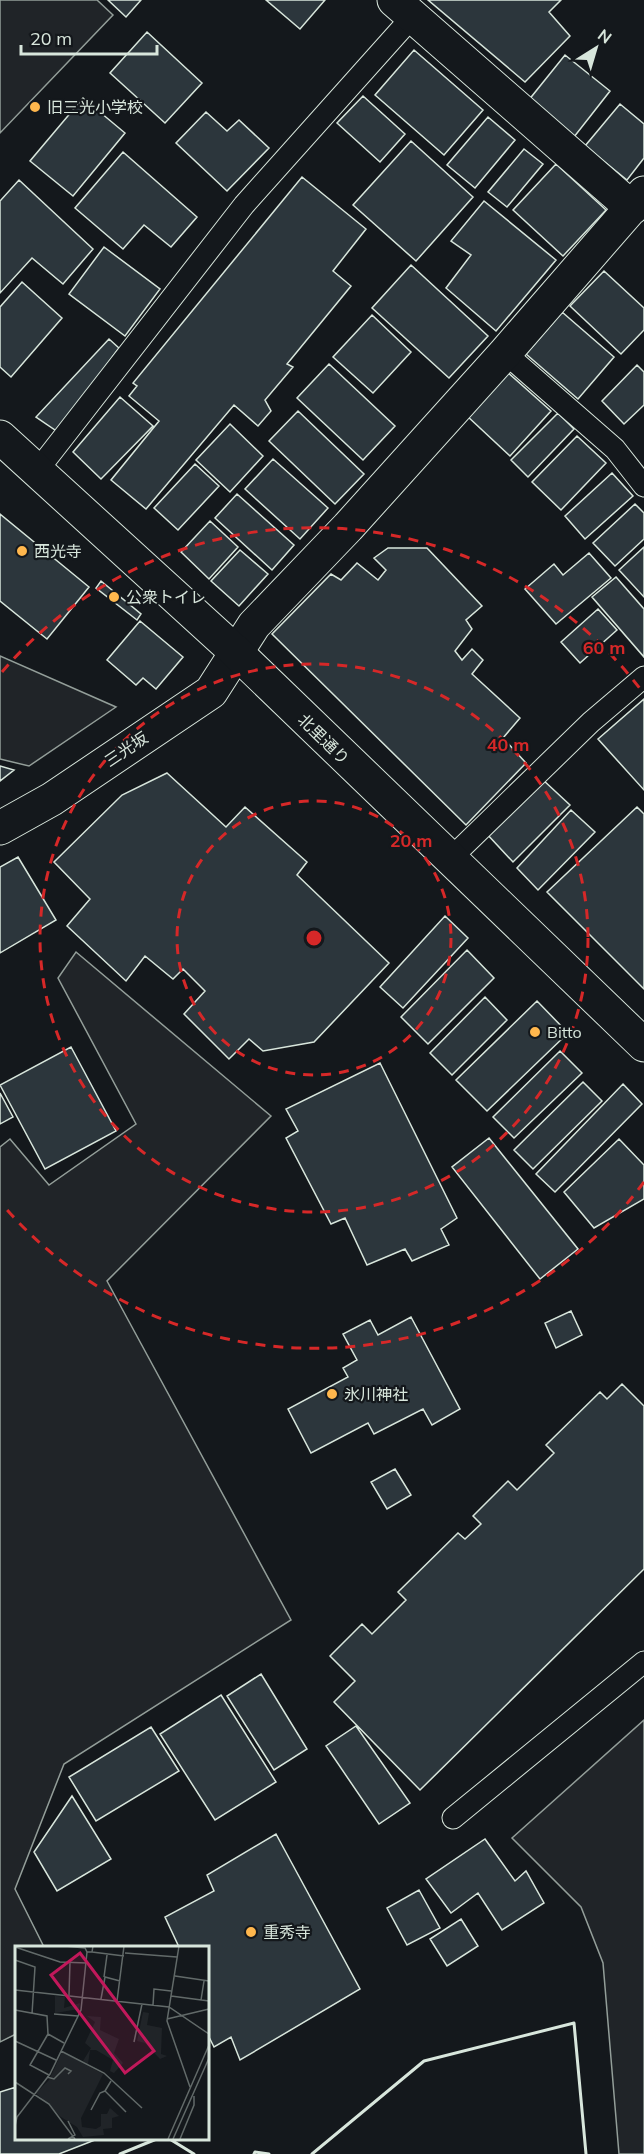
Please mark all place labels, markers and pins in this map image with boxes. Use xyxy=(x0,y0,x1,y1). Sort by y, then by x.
place label: 旧三光小学校 xyxy=(47,97,143,117)
marker: 旧三光小学校 xyxy=(28,100,42,114)
place label: 西光寺 xyxy=(34,541,82,561)
marker: 西光寺 xyxy=(15,544,29,558)
place label: 公衆トイレ xyxy=(126,587,206,607)
marker: 公衆トイレ xyxy=(107,590,121,604)
centre of rings xyxy=(304,928,324,948)
place label: Bitto xyxy=(547,1022,582,1042)
marker: Bitto xyxy=(528,1025,542,1039)
place label: 氷川神社 xyxy=(344,1384,408,1404)
marker: 氷川神社 xyxy=(325,1387,339,1401)
place label: 重秀寺 xyxy=(263,1922,311,1942)
marker: 重秀寺 xyxy=(244,1925,258,1939)

